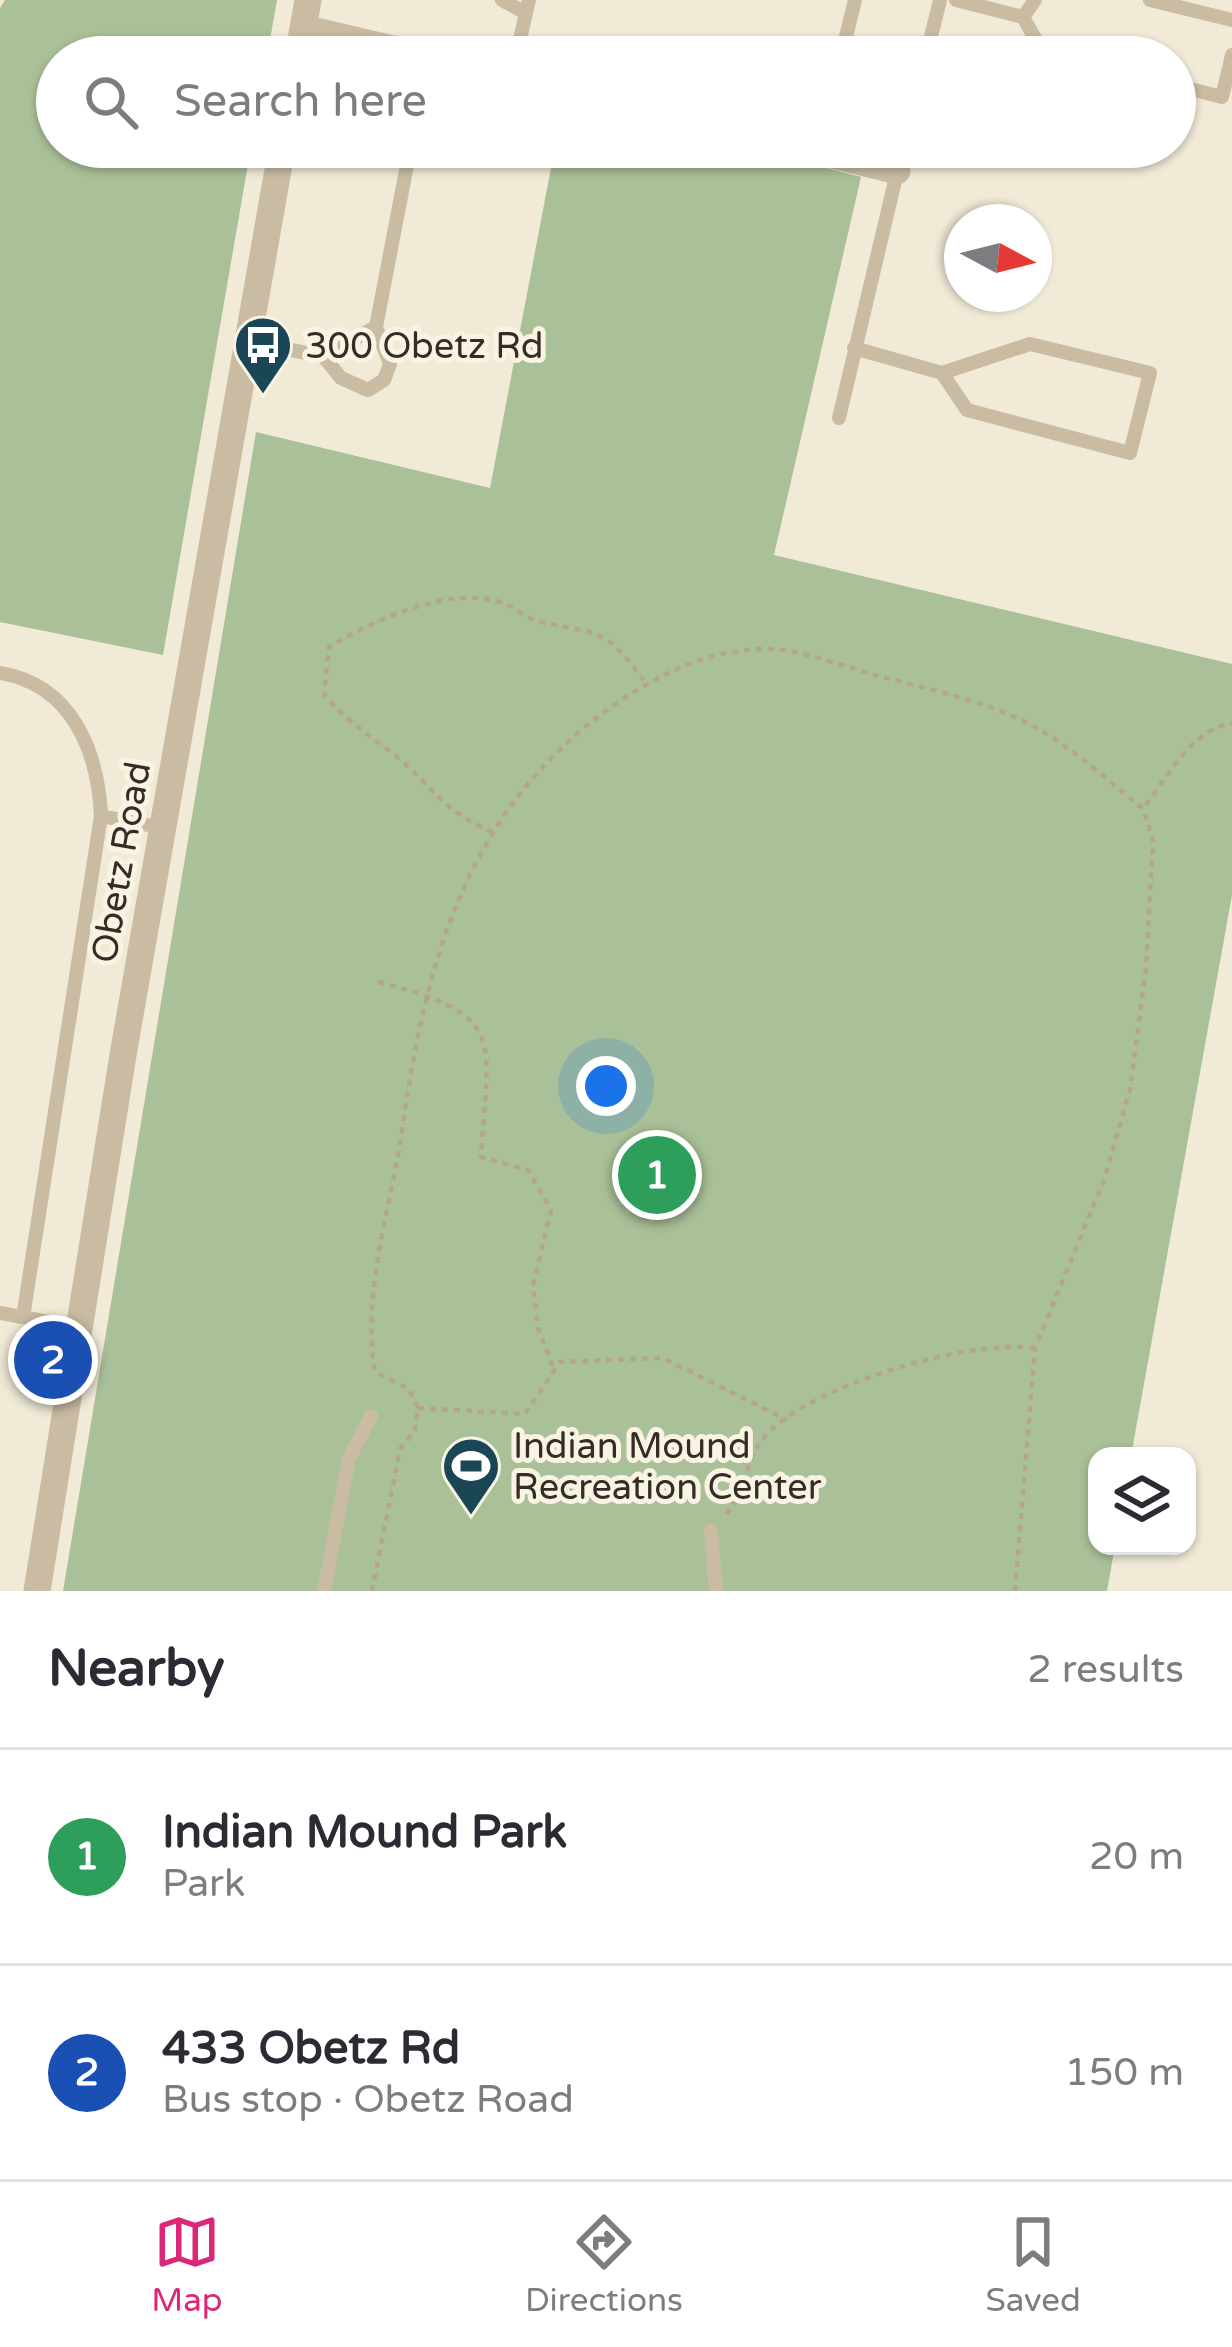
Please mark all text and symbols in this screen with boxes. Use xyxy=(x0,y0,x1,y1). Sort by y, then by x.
search box xyxy=(36,36,1196,168)
icon: search xyxy=(78,69,144,135)
text: Search here xyxy=(174,75,427,129)
north arrow xyxy=(944,204,1052,312)
bus stop icon: 300 Obetz Rd xyxy=(232,314,294,396)
place label: 300 Obetz Rd xyxy=(305,325,544,368)
street label: Obetz Road xyxy=(83,758,160,966)
your location xyxy=(576,1056,636,1116)
pin: 1 xyxy=(618,1130,696,1220)
pin: 2 xyxy=(14,1315,92,1405)
place label: Indian Mound Recreation Center xyxy=(513,1425,822,1509)
sports icon: Indian Mound Recreation Center xyxy=(440,1435,502,1517)
map controls xyxy=(1088,1447,1196,1555)
button: layers xyxy=(1088,1447,1196,1555)
text: Nearby xyxy=(48,1638,225,1700)
text: 2 results xyxy=(1027,1646,1184,1693)
text: Indian Mound Park xyxy=(162,1806,567,1860)
text: 1 xyxy=(75,1833,99,1880)
text: 20 m xyxy=(1089,1833,1184,1880)
text: Park xyxy=(162,1860,245,1907)
text: 433 Obetz Rd xyxy=(162,2022,460,2076)
text: 2 xyxy=(75,2049,99,2096)
text: 150 m xyxy=(1065,2049,1184,2096)
text: Bus stop · Obetz Road xyxy=(162,2076,574,2123)
tab: Map xyxy=(151,2209,223,2320)
tab: Directions xyxy=(525,2209,683,2320)
tab: Saved xyxy=(985,2209,1081,2320)

